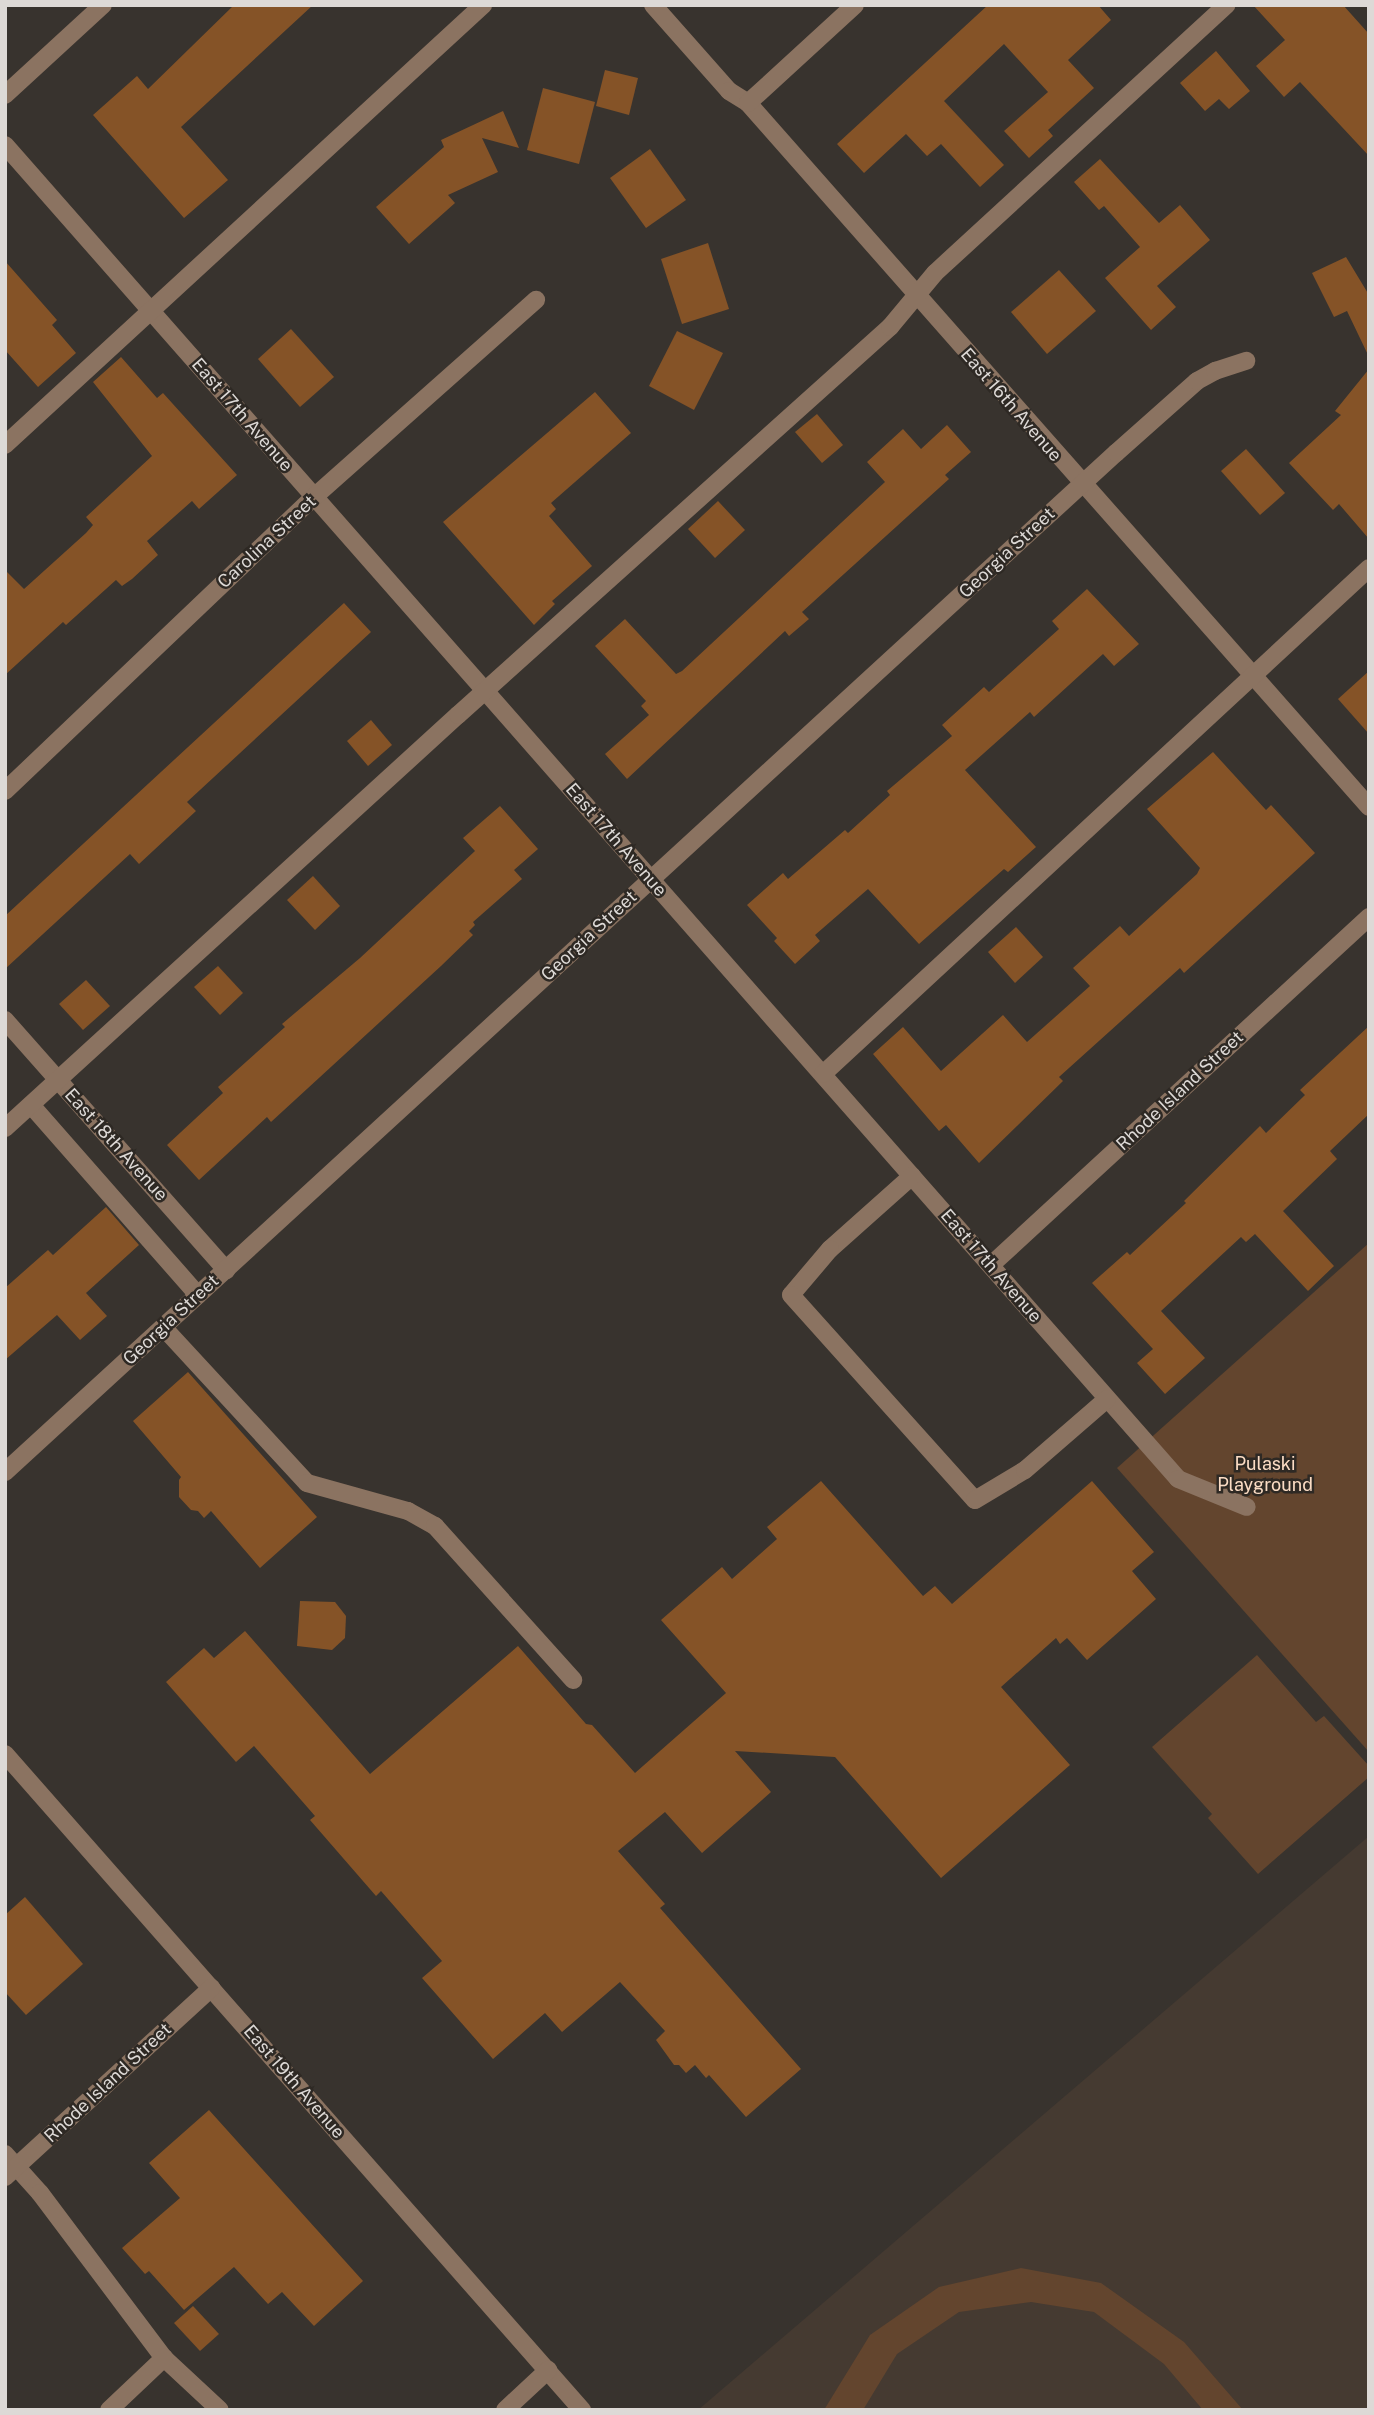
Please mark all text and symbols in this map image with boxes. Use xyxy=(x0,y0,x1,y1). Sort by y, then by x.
street label: East 16th Avenue xyxy=(956,344,1066,466)
street label: East 17th Avenue xyxy=(187,354,297,476)
street label: Carolina Street xyxy=(213,491,321,593)
street label: Georgia Street xyxy=(955,503,1059,603)
street label: East 17th Avenue xyxy=(561,779,671,901)
street label: Georgia Street xyxy=(537,886,641,986)
street label: Rhode Island Street xyxy=(1112,1027,1248,1155)
street label: East 18th Avenue xyxy=(60,1084,172,1206)
street label: East 17th Avenue xyxy=(936,1205,1046,1327)
street label: Georgia Street xyxy=(119,1270,223,1370)
park label: Pulaski Playground xyxy=(1217,1454,1313,1496)
street label: Rhode Island Street xyxy=(40,2019,176,2147)
street label: East 19th Avenue xyxy=(239,2021,349,2143)

